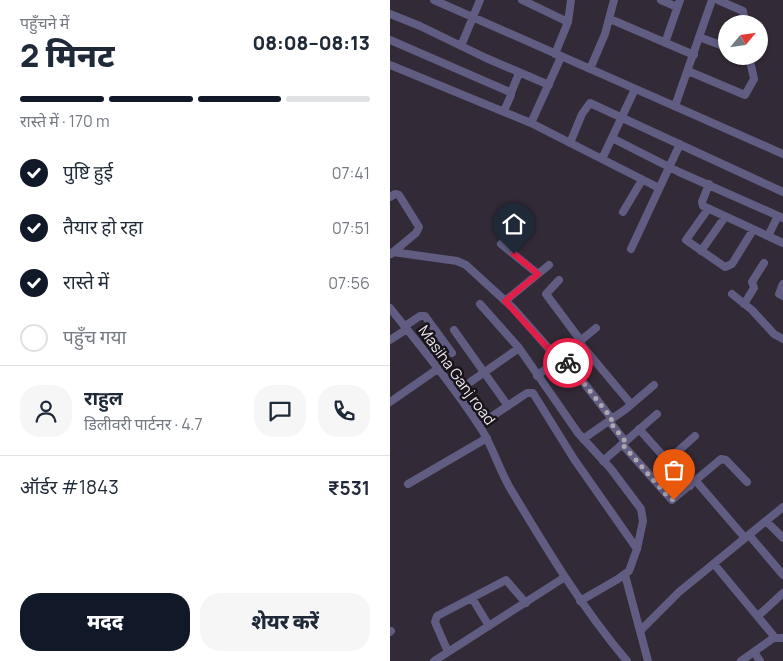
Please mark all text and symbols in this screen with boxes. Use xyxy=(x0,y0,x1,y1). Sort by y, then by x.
text: पहुँचने में xyxy=(20,12,69,34)
north arrow xyxy=(718,15,768,65)
map controls xyxy=(718,15,768,65)
text: 08:08–08:13 xyxy=(252,30,370,56)
text: 2 मिनट xyxy=(20,33,115,77)
text: रास्ते में · 170 m xyxy=(20,110,110,132)
icon: check xyxy=(20,159,48,187)
text: पुष्टि हुई xyxy=(63,159,113,185)
text: 07:41 xyxy=(332,162,370,184)
pin xyxy=(493,203,535,254)
icon: home xyxy=(500,210,528,238)
icon: check xyxy=(20,214,48,242)
text: तैयार हो रहा xyxy=(63,214,143,240)
text: 07:51 xyxy=(332,217,370,239)
icon: check xyxy=(20,269,48,297)
text: रास्ते में xyxy=(63,269,109,295)
text: 07:56 xyxy=(328,272,370,294)
street label: Masiha Ganj road xyxy=(414,321,500,429)
text: पहुँच गया xyxy=(63,324,126,350)
courier xyxy=(543,338,593,388)
icon: bike xyxy=(554,349,582,377)
button: person xyxy=(20,385,72,437)
text: राहुल xyxy=(84,385,123,411)
button: chat xyxy=(254,385,306,437)
button: phone xyxy=(318,385,370,437)
text: डिलीवरी पार्टनर · 4.7 xyxy=(84,413,202,435)
pin xyxy=(653,449,695,500)
icon: bag xyxy=(660,456,688,484)
text: ऑर्डर #1843 xyxy=(20,474,119,500)
text: ₹531 xyxy=(328,475,370,501)
button: मदद xyxy=(20,593,190,651)
button: शेयर करें xyxy=(200,593,370,651)

